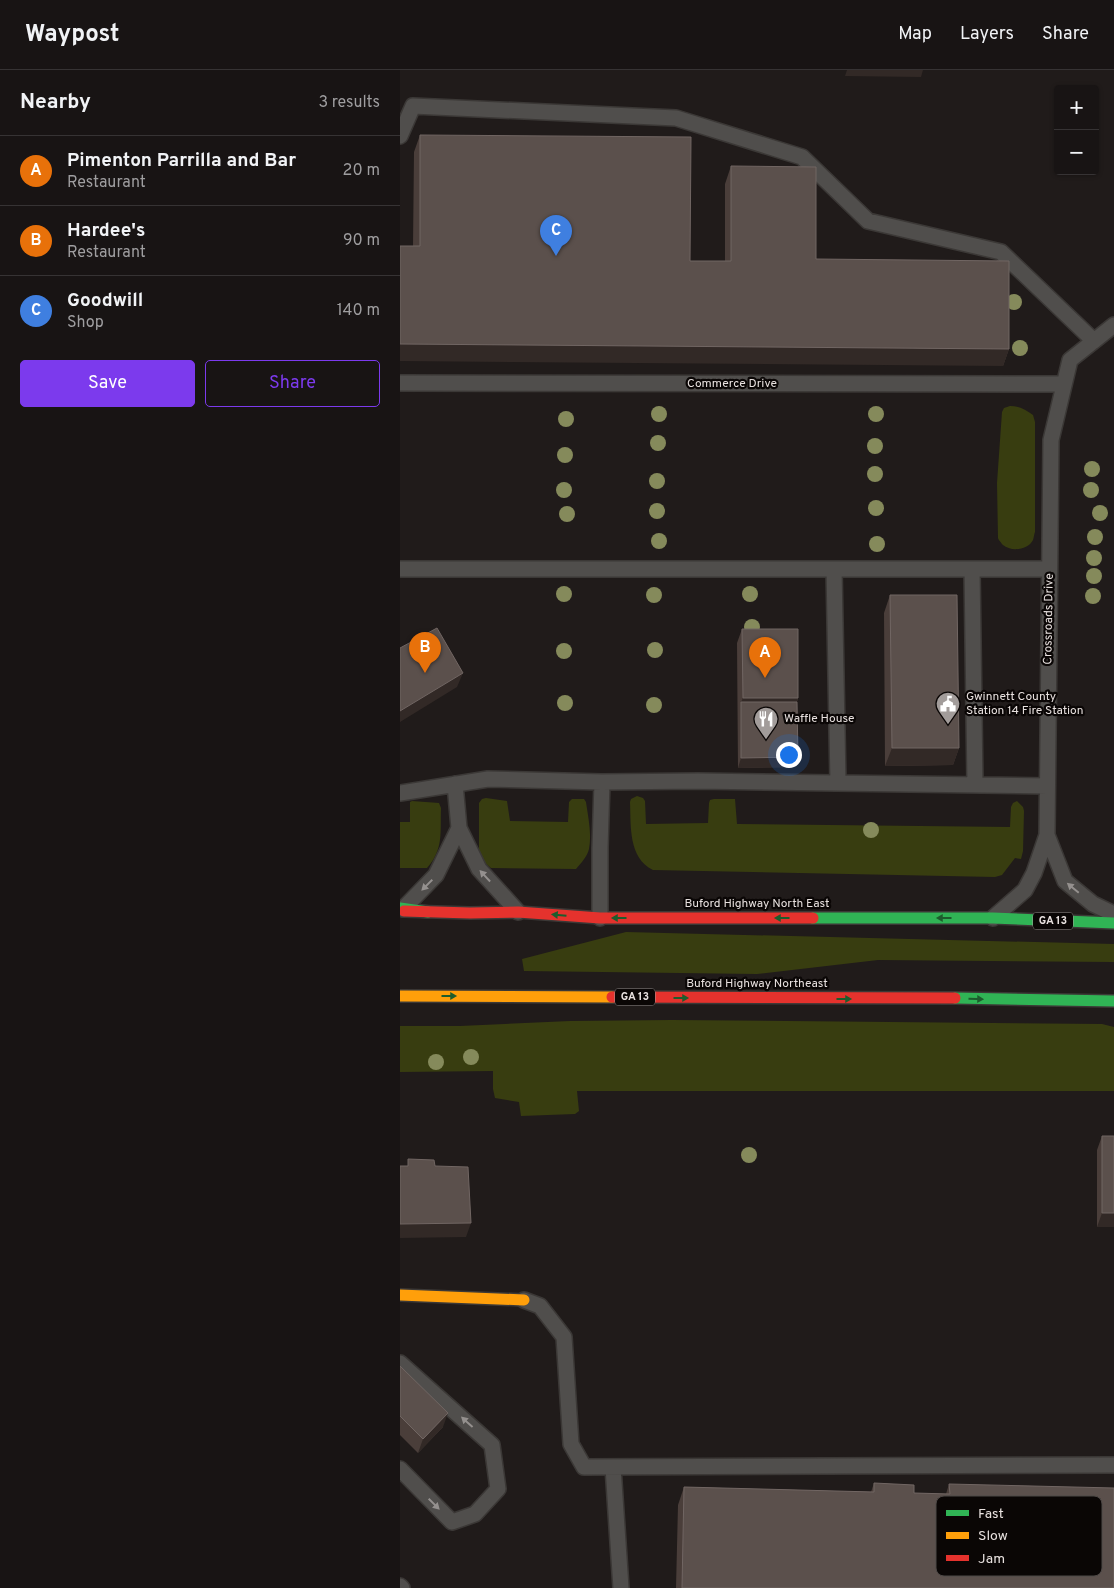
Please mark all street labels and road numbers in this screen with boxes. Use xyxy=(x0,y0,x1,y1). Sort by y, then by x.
street label: Commerce Drive xyxy=(687,376,777,392)
street label: Crossroads Drive xyxy=(1040,573,1058,665)
street label: Buford Highway North East xyxy=(684,896,830,912)
road number: GA 13 xyxy=(1033,912,1073,929)
street label: Buford Highway Northeast xyxy=(686,976,828,992)
road number: GA 13 xyxy=(615,989,655,1006)

